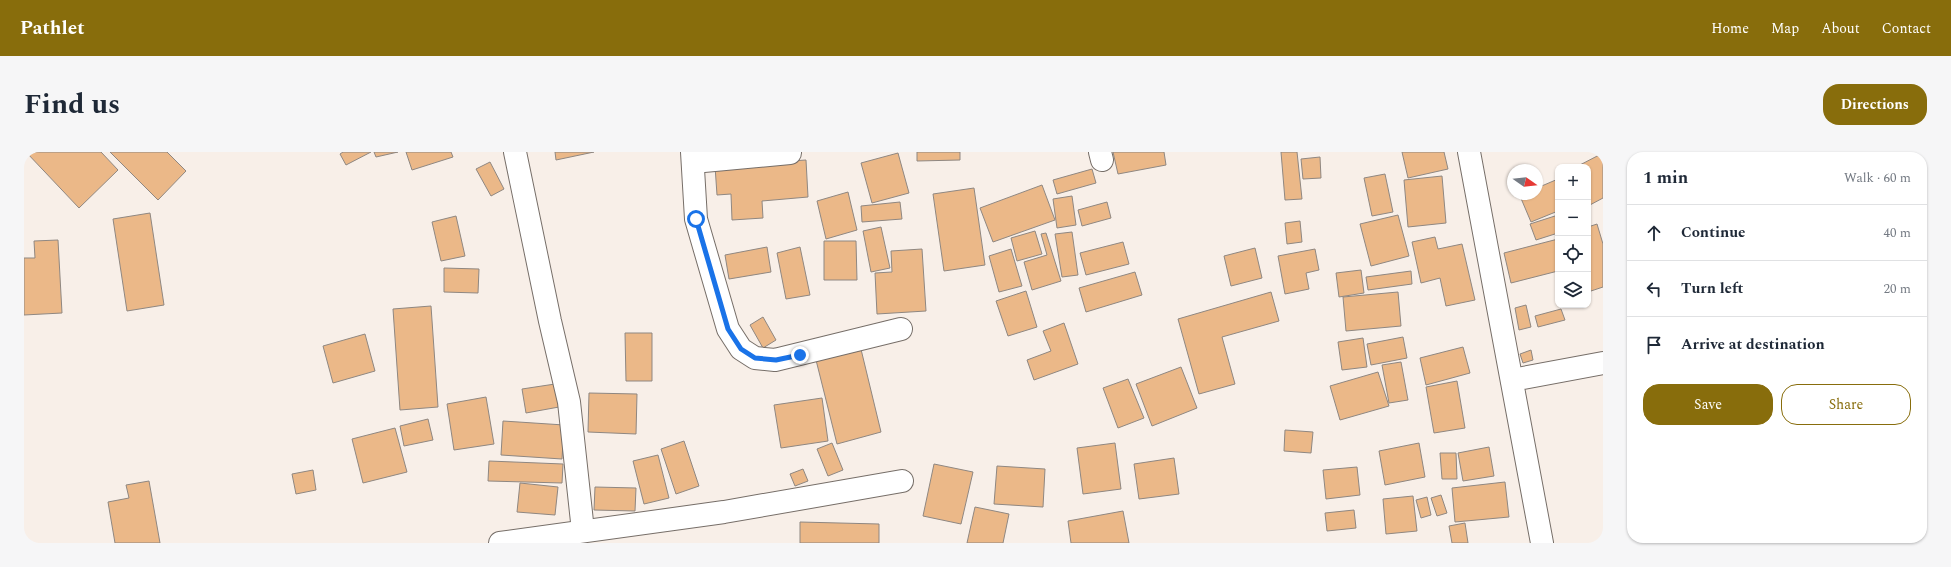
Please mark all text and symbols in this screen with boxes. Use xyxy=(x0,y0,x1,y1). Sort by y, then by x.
text: Pathlet xyxy=(20,14,85,43)
text: Home xyxy=(1711,18,1749,39)
text: Map xyxy=(1771,18,1799,39)
text: About xyxy=(1821,18,1860,39)
text: Contact xyxy=(1882,18,1931,39)
text: Find us xyxy=(24,83,120,126)
button: Directions xyxy=(1823,84,1927,125)
north arrow xyxy=(1507,164,1543,200)
map controls xyxy=(1555,164,1591,308)
button: + xyxy=(1555,164,1591,200)
text: 1 min xyxy=(1643,165,1688,191)
text: Walk · 60 m xyxy=(1844,168,1911,188)
button: − xyxy=(1555,200,1591,236)
route start xyxy=(687,210,705,228)
text: Continue xyxy=(1681,221,1746,244)
icon: ahead xyxy=(1643,222,1665,244)
text: 40 m xyxy=(1884,223,1911,243)
button: locate xyxy=(1555,236,1591,272)
button: layers xyxy=(1555,272,1591,308)
text: Turn left xyxy=(1681,277,1743,300)
icon: left xyxy=(1643,278,1665,300)
text: 20 m xyxy=(1884,279,1911,299)
text: Arrive at destination xyxy=(1681,333,1825,356)
icon: arrive xyxy=(1643,334,1665,356)
route end xyxy=(791,346,809,364)
button: Save xyxy=(1643,384,1773,425)
button: Share xyxy=(1781,384,1911,425)

